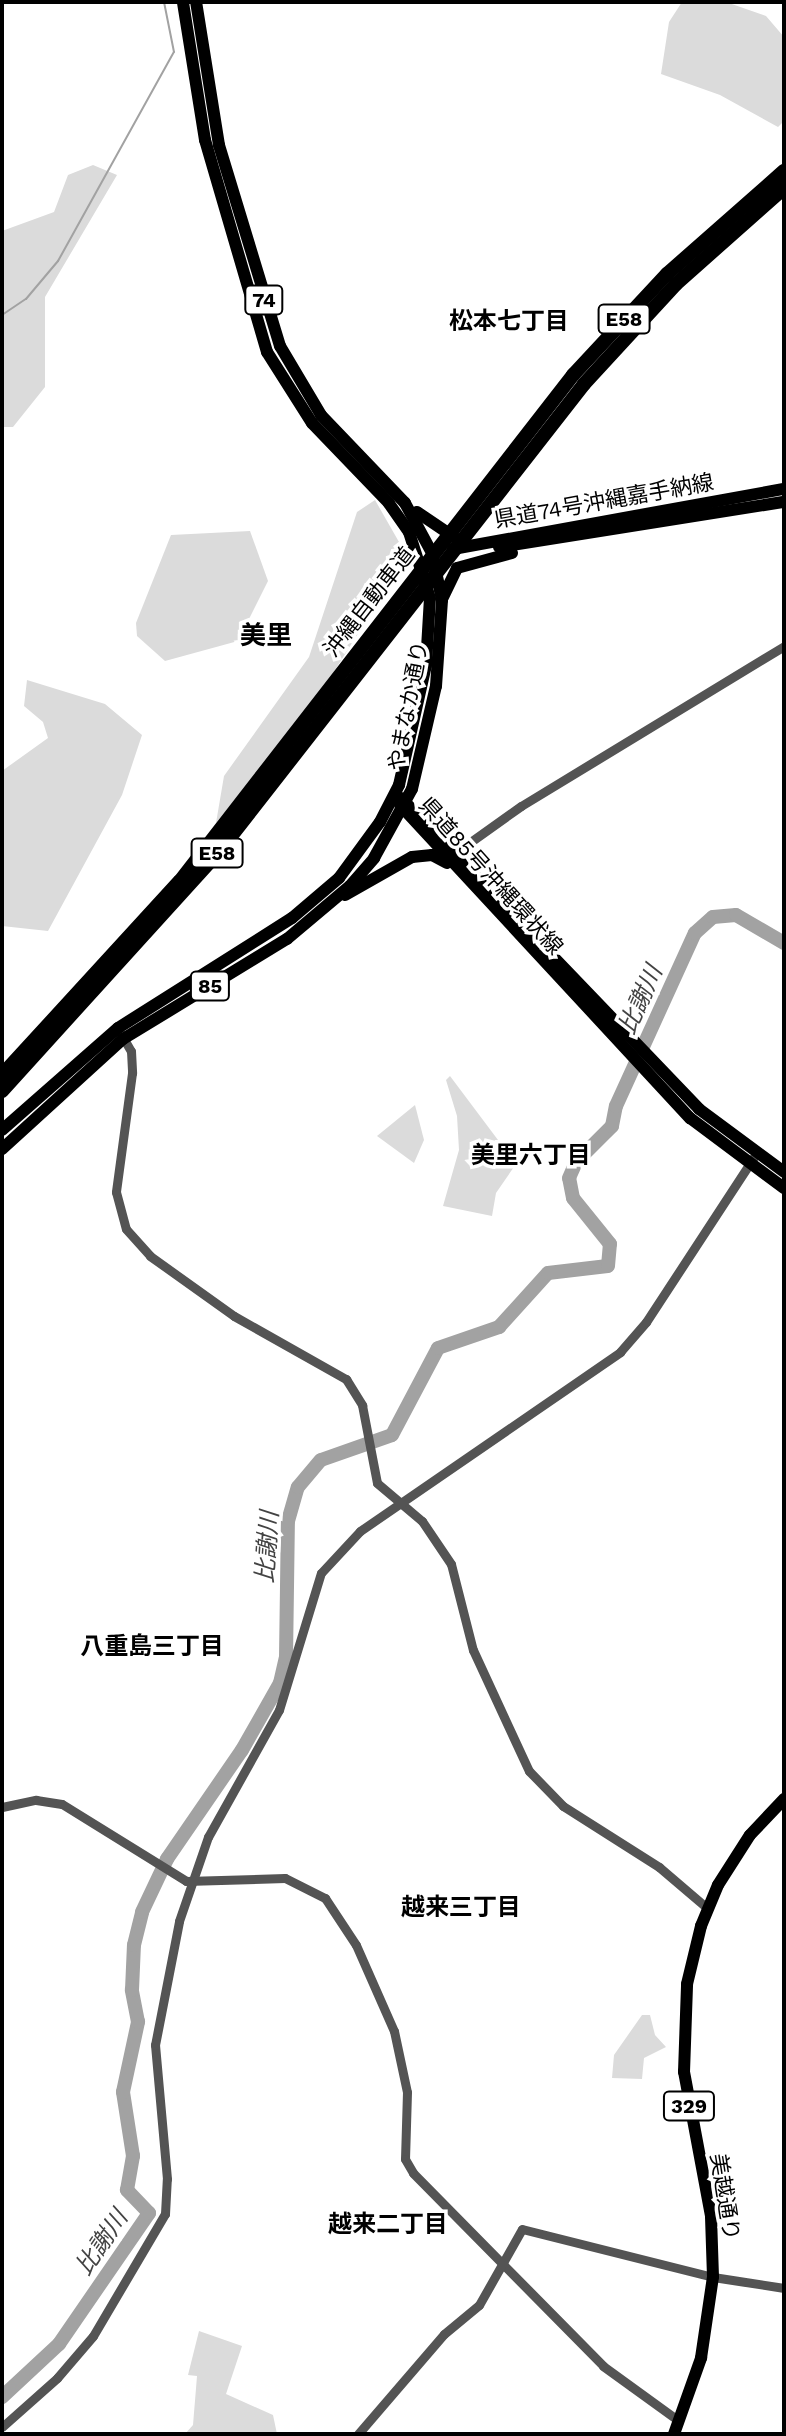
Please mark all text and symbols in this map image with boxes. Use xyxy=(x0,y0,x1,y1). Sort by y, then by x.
road number: 74 xyxy=(244,284,284,316)
road number: E58 xyxy=(596,303,652,335)
district label: 松本七丁目 xyxy=(449,308,569,336)
street label: 県道74号沖縄嘉手納線 xyxy=(492,469,716,533)
street label: 沖縄自動車道 xyxy=(318,542,420,662)
district label: 美里 xyxy=(240,620,292,652)
street label: やまなか通り xyxy=(382,639,434,773)
street label: 県道85号沖縄環状線 xyxy=(413,792,569,960)
road number: E58 xyxy=(189,837,245,869)
water label: 比謝川 xyxy=(613,961,669,1039)
road number: 85 xyxy=(188,970,232,1002)
district label: 美里六丁目 xyxy=(471,1142,591,1170)
water label: 比謝川 xyxy=(251,1510,285,1584)
district label: 八重島三丁目 xyxy=(80,1633,224,1661)
district label: 越来三丁目 xyxy=(401,1894,521,1922)
road number: 329 xyxy=(661,2090,717,2122)
street label: 美越通り xyxy=(705,2151,745,2243)
water label: 比謝川 xyxy=(70,2205,134,2281)
district label: 越来二丁目 xyxy=(328,2211,448,2239)

